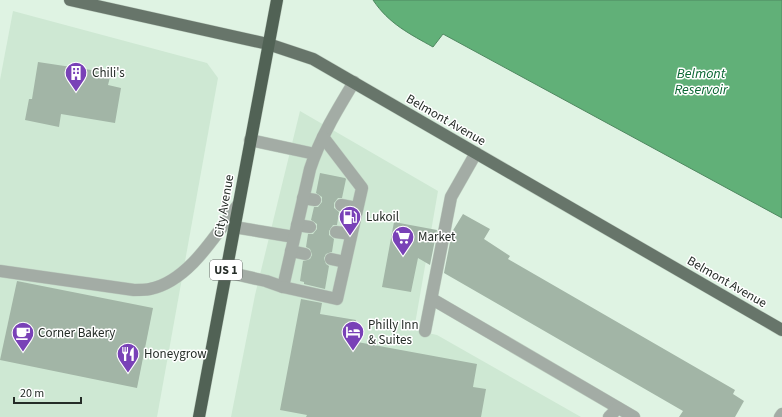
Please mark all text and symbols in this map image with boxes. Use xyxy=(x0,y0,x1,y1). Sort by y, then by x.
building icon: Chili's xyxy=(63,60,89,93)
place label: Chili's xyxy=(92,64,125,82)
water label: Belmont Reservoir xyxy=(674,64,729,100)
street label: Belmont Avenue xyxy=(403,90,489,150)
street label: City Avenue xyxy=(210,173,238,239)
fuel station icon: Lukoil xyxy=(337,204,363,237)
place label: Lukoil xyxy=(366,208,399,226)
supermarket icon: Market xyxy=(390,224,416,257)
place label: Market xyxy=(418,228,456,246)
street label: Belmont Avenue xyxy=(684,252,770,312)
road number: US 1 xyxy=(210,260,242,280)
place label: Philly Inn & Suites xyxy=(368,316,419,349)
hotel icon: Philly Inn & Suites xyxy=(340,319,366,352)
cafe icon: Corner Bakery xyxy=(10,320,36,353)
place label: Corner Bakery xyxy=(38,324,115,342)
restaurant icon: Honeygrow xyxy=(115,341,141,374)
place label: Honeygrow xyxy=(144,345,207,363)
scale bar xyxy=(14,379,81,405)
text: 20 m xyxy=(20,385,44,402)

